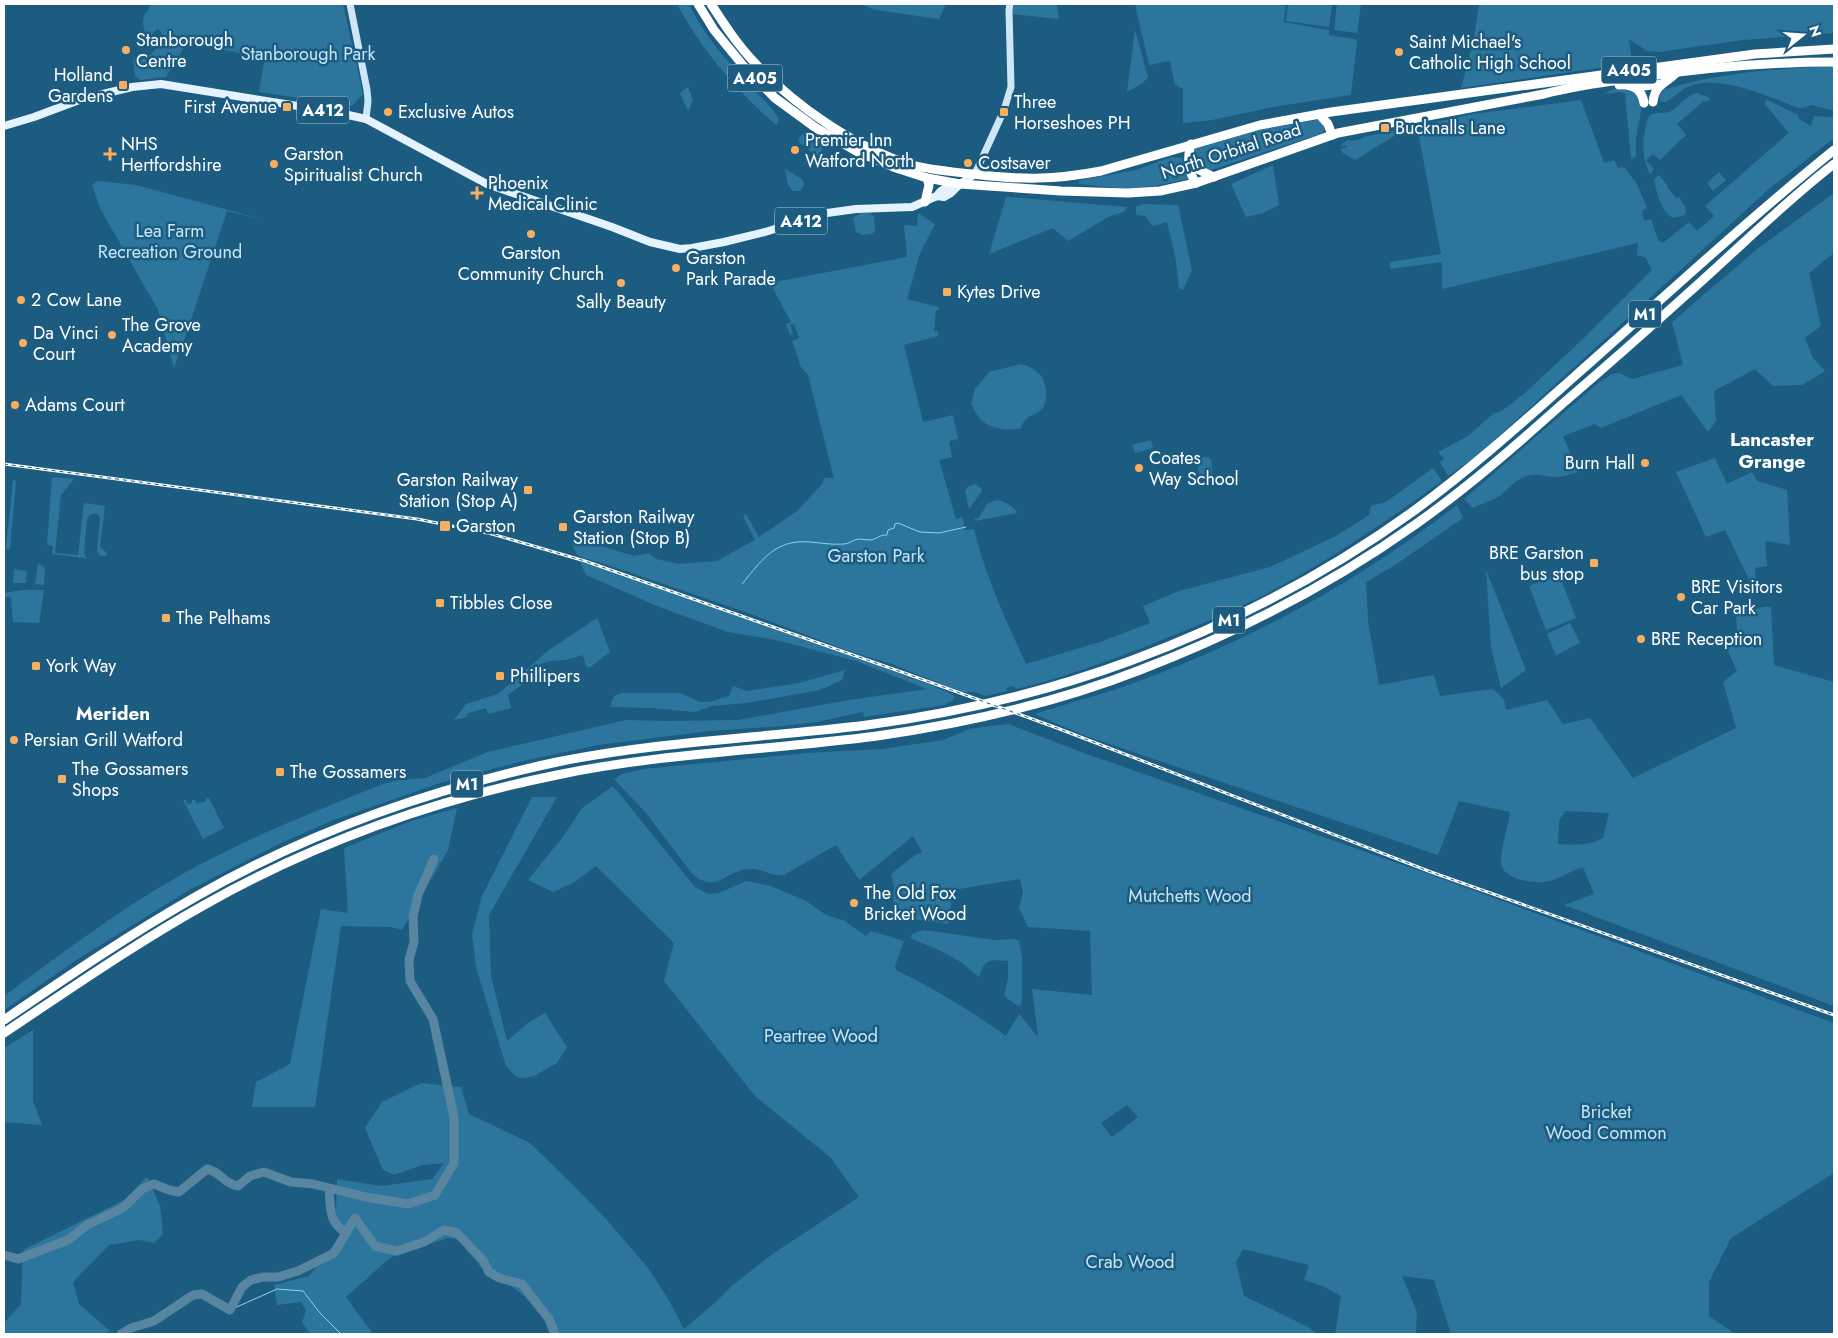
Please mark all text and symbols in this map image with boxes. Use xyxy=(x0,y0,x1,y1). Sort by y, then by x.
north arrow xyxy=(1778,10,1828,60)
text: N xyxy=(1804,23,1827,39)
place label: Stanborough Centre xyxy=(136,27,233,74)
place label: Saint Michael's Catholic High School xyxy=(1409,29,1571,76)
park label: Stanborough Park xyxy=(241,41,375,67)
marker: Stanborough Centre xyxy=(120,44,132,56)
marker: Saint Michael's Catholic High School xyxy=(1393,46,1405,58)
road number: A405 xyxy=(1602,56,1656,84)
place label: Holland Gardens xyxy=(48,62,113,109)
road number: A405 xyxy=(728,64,782,92)
marker: Holland Gardens xyxy=(117,79,129,91)
place label: Three Horseshoes PH xyxy=(1014,89,1131,136)
place label: First Avenue xyxy=(184,94,277,120)
road number: A412 xyxy=(297,96,349,124)
place label: Exclusive Autos xyxy=(398,99,514,125)
marker: First Avenue xyxy=(281,101,293,113)
marker: Exclusive Autos xyxy=(382,106,394,118)
marker: Three Horseshoes PH xyxy=(998,106,1010,118)
place label: Bucknalls Lane xyxy=(1395,115,1506,141)
street label: North Orbital Road xyxy=(1158,116,1304,186)
marker: Bucknalls Lane xyxy=(1379,122,1391,134)
place label: Premier Inn Watford North xyxy=(805,127,915,174)
place label: NHS Hertfordshire xyxy=(121,131,222,178)
place label: Garston Spiritualist Church xyxy=(284,141,423,188)
marker: Premier Inn Watford North xyxy=(789,144,801,156)
marker: NHS Hertfordshire xyxy=(103,147,117,161)
place label: Costsaver xyxy=(978,150,1051,176)
marker: Costsaver xyxy=(962,157,974,169)
marker: Garston Spiritualist Church xyxy=(268,158,280,170)
place label: Phoenix Medical Clinic xyxy=(488,170,597,217)
marker: Phoenix Medical Clinic xyxy=(470,186,484,200)
road number: A412 xyxy=(775,208,827,235)
park label: Lea Farm Recreation Ground xyxy=(98,218,242,265)
marker: Garston Community Church xyxy=(525,228,537,240)
place label: Garston Community Church xyxy=(458,240,604,287)
place label: Garston Park Parade xyxy=(686,245,776,292)
marker: Garston Park Parade xyxy=(670,262,682,274)
marker: Sally Beauty xyxy=(615,277,627,289)
place label: Kytes Drive xyxy=(957,279,1040,305)
marker: Kytes Drive xyxy=(941,286,953,298)
place label: 2 Cow Lane xyxy=(31,287,122,313)
place label: Sally Beauty xyxy=(576,289,666,315)
marker: 2 Cow Lane xyxy=(15,294,27,306)
road number: M1 xyxy=(1629,300,1661,328)
place label: The Grove Academy xyxy=(122,312,201,359)
place label: Da Vinci Court xyxy=(33,320,99,367)
marker: The Grove Academy xyxy=(106,329,118,341)
marker: Da Vinci Court xyxy=(17,337,29,349)
place label: Adams Court xyxy=(25,392,125,418)
marker: Adams Court xyxy=(9,399,21,411)
district label: Lancaster Grange xyxy=(1730,426,1814,475)
place label: Coates Way School xyxy=(1149,445,1239,492)
place label: Burn Hall xyxy=(1565,450,1635,476)
marker: Burn Hall xyxy=(1639,457,1651,469)
marker: Coates Way School xyxy=(1133,462,1145,474)
place label: Garston Railway Station (Stop A) xyxy=(397,467,518,514)
marker: Garston Railway Station (Stop A) xyxy=(522,484,534,496)
place label: Garston Railway Station (Stop B) xyxy=(573,504,694,551)
place label: Garston xyxy=(456,513,516,539)
marker: Garston xyxy=(438,519,452,533)
marker: Garston Railway Station (Stop B) xyxy=(557,521,569,533)
place label: BRE Garston bus stop xyxy=(1489,540,1584,587)
park label: Garston Park xyxy=(827,543,925,569)
marker: BRE Garston bus stop xyxy=(1588,557,1600,569)
place label: BRE Visitors Car Park xyxy=(1691,574,1783,621)
place label: Tibbles Close xyxy=(450,590,552,616)
marker: BRE Visitors Car Park xyxy=(1675,591,1687,603)
marker: Tibbles Close xyxy=(434,597,446,609)
place label: The Pelhams xyxy=(176,605,271,631)
road number: M1 xyxy=(1213,606,1245,634)
marker: The Pelhams xyxy=(160,612,172,624)
place label: BRE Reception xyxy=(1651,626,1762,652)
marker: BRE Reception xyxy=(1635,633,1647,645)
place label: York Way xyxy=(46,653,116,679)
marker: York Way xyxy=(30,660,42,672)
place label: Phillipers xyxy=(510,663,580,689)
marker: Phillipers xyxy=(494,670,506,682)
district label: Meriden xyxy=(76,700,150,727)
place label: Persian Grill Watford xyxy=(24,727,183,753)
marker: Persian Grill Watford xyxy=(8,734,20,746)
place label: The Gossamers Shops xyxy=(72,756,188,803)
place label: The Gossamers xyxy=(290,759,406,785)
marker: The Gossamers xyxy=(274,766,286,778)
road number: M1 xyxy=(451,771,483,798)
marker: The Gossamers Shops xyxy=(56,773,68,785)
place label: The Old Fox Bricket Wood xyxy=(864,880,966,927)
park label: Mutchetts Wood xyxy=(1128,883,1252,909)
marker: The Old Fox Bricket Wood xyxy=(848,897,860,909)
park label: Peartree Wood xyxy=(764,1023,878,1049)
park label: Bricket Wood Common xyxy=(1545,1099,1667,1146)
park label: Crab Wood xyxy=(1085,1249,1175,1275)

